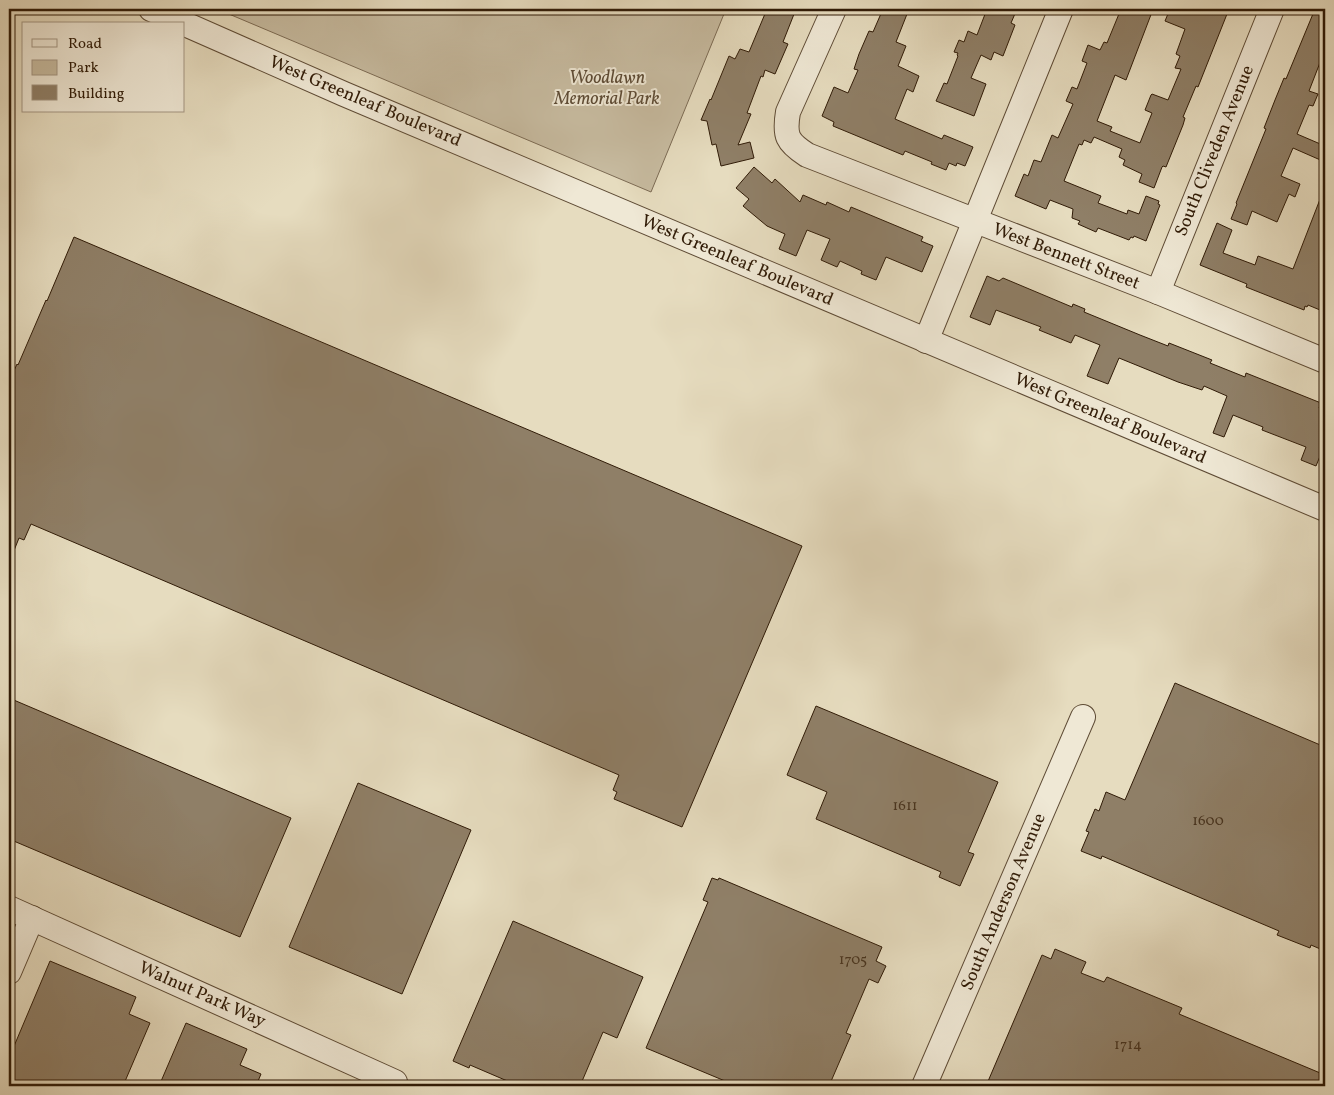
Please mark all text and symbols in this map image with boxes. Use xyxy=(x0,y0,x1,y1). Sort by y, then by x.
legend xyxy=(22,22,185,112)
text: Road xyxy=(68,34,102,55)
street label: West Greenleaf Boulevard xyxy=(265,50,465,154)
text: Park xyxy=(68,58,99,79)
street label: South Cliveden Avenue xyxy=(1169,62,1261,240)
park label: Woodlawn Memorial Park xyxy=(553,66,660,112)
text: Building xyxy=(68,84,125,105)
street label: West Greenleaf Boulevard xyxy=(637,209,837,313)
street label: West Bennett Street xyxy=(989,217,1143,297)
street label: West Greenleaf Boulevard xyxy=(1010,367,1210,471)
house number: 1611 xyxy=(892,796,918,817)
street label: South Anderson Avenue xyxy=(955,809,1053,995)
house number: 1600 xyxy=(1192,811,1224,832)
house number: 1705 xyxy=(839,950,867,971)
street label: Walnut Park Way xyxy=(134,956,270,1034)
house number: 1714 xyxy=(1114,1035,1142,1056)

